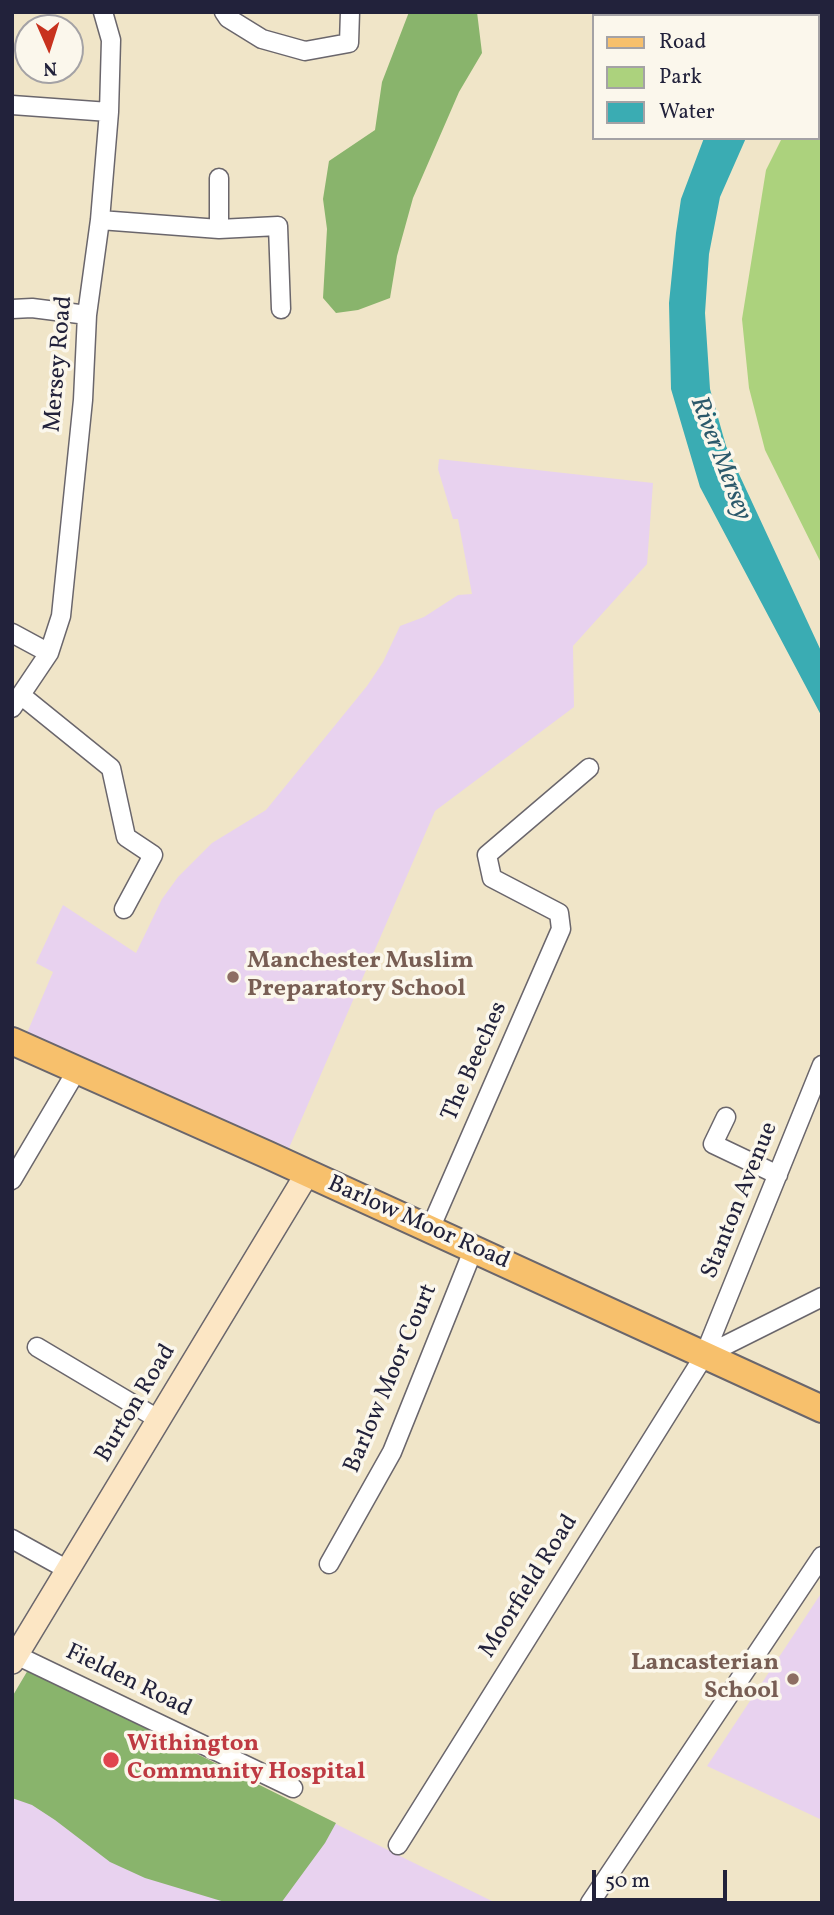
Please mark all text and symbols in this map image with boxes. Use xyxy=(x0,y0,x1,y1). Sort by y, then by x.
north arrow xyxy=(14,14,84,84)
legend xyxy=(592,14,820,140)
text: Road xyxy=(659,28,706,57)
text: N xyxy=(42,55,58,81)
text: Park xyxy=(659,63,702,92)
text: Water xyxy=(659,98,715,127)
street label: Mersey Road xyxy=(40,295,80,433)
water label: River Mersey xyxy=(681,393,757,525)
place label: Manchester Muslim Preparatory School xyxy=(247,949,474,1005)
marker: Manchester Muslim Preparatory School xyxy=(225,969,241,985)
street label: The Beeches xyxy=(437,998,515,1126)
street label: Stanton Avenue xyxy=(696,1118,786,1284)
street label: Barlow Moor Road xyxy=(322,1171,514,1277)
street label: Barlow Moor Court xyxy=(339,1280,445,1478)
street label: Burton Road xyxy=(90,1340,184,1468)
street label: Moorfield Road xyxy=(474,1510,586,1664)
street label: Fielden Road xyxy=(60,1639,196,1725)
place label: Lancasterian School xyxy=(631,1651,779,1707)
marker: Lancasterian School xyxy=(785,1671,801,1687)
place label: Withington Community Hospital xyxy=(127,1732,365,1788)
marker: Withington Community Hospital xyxy=(101,1750,121,1770)
scale bar xyxy=(596,1856,731,1900)
text: 50 m xyxy=(605,1867,650,1896)

